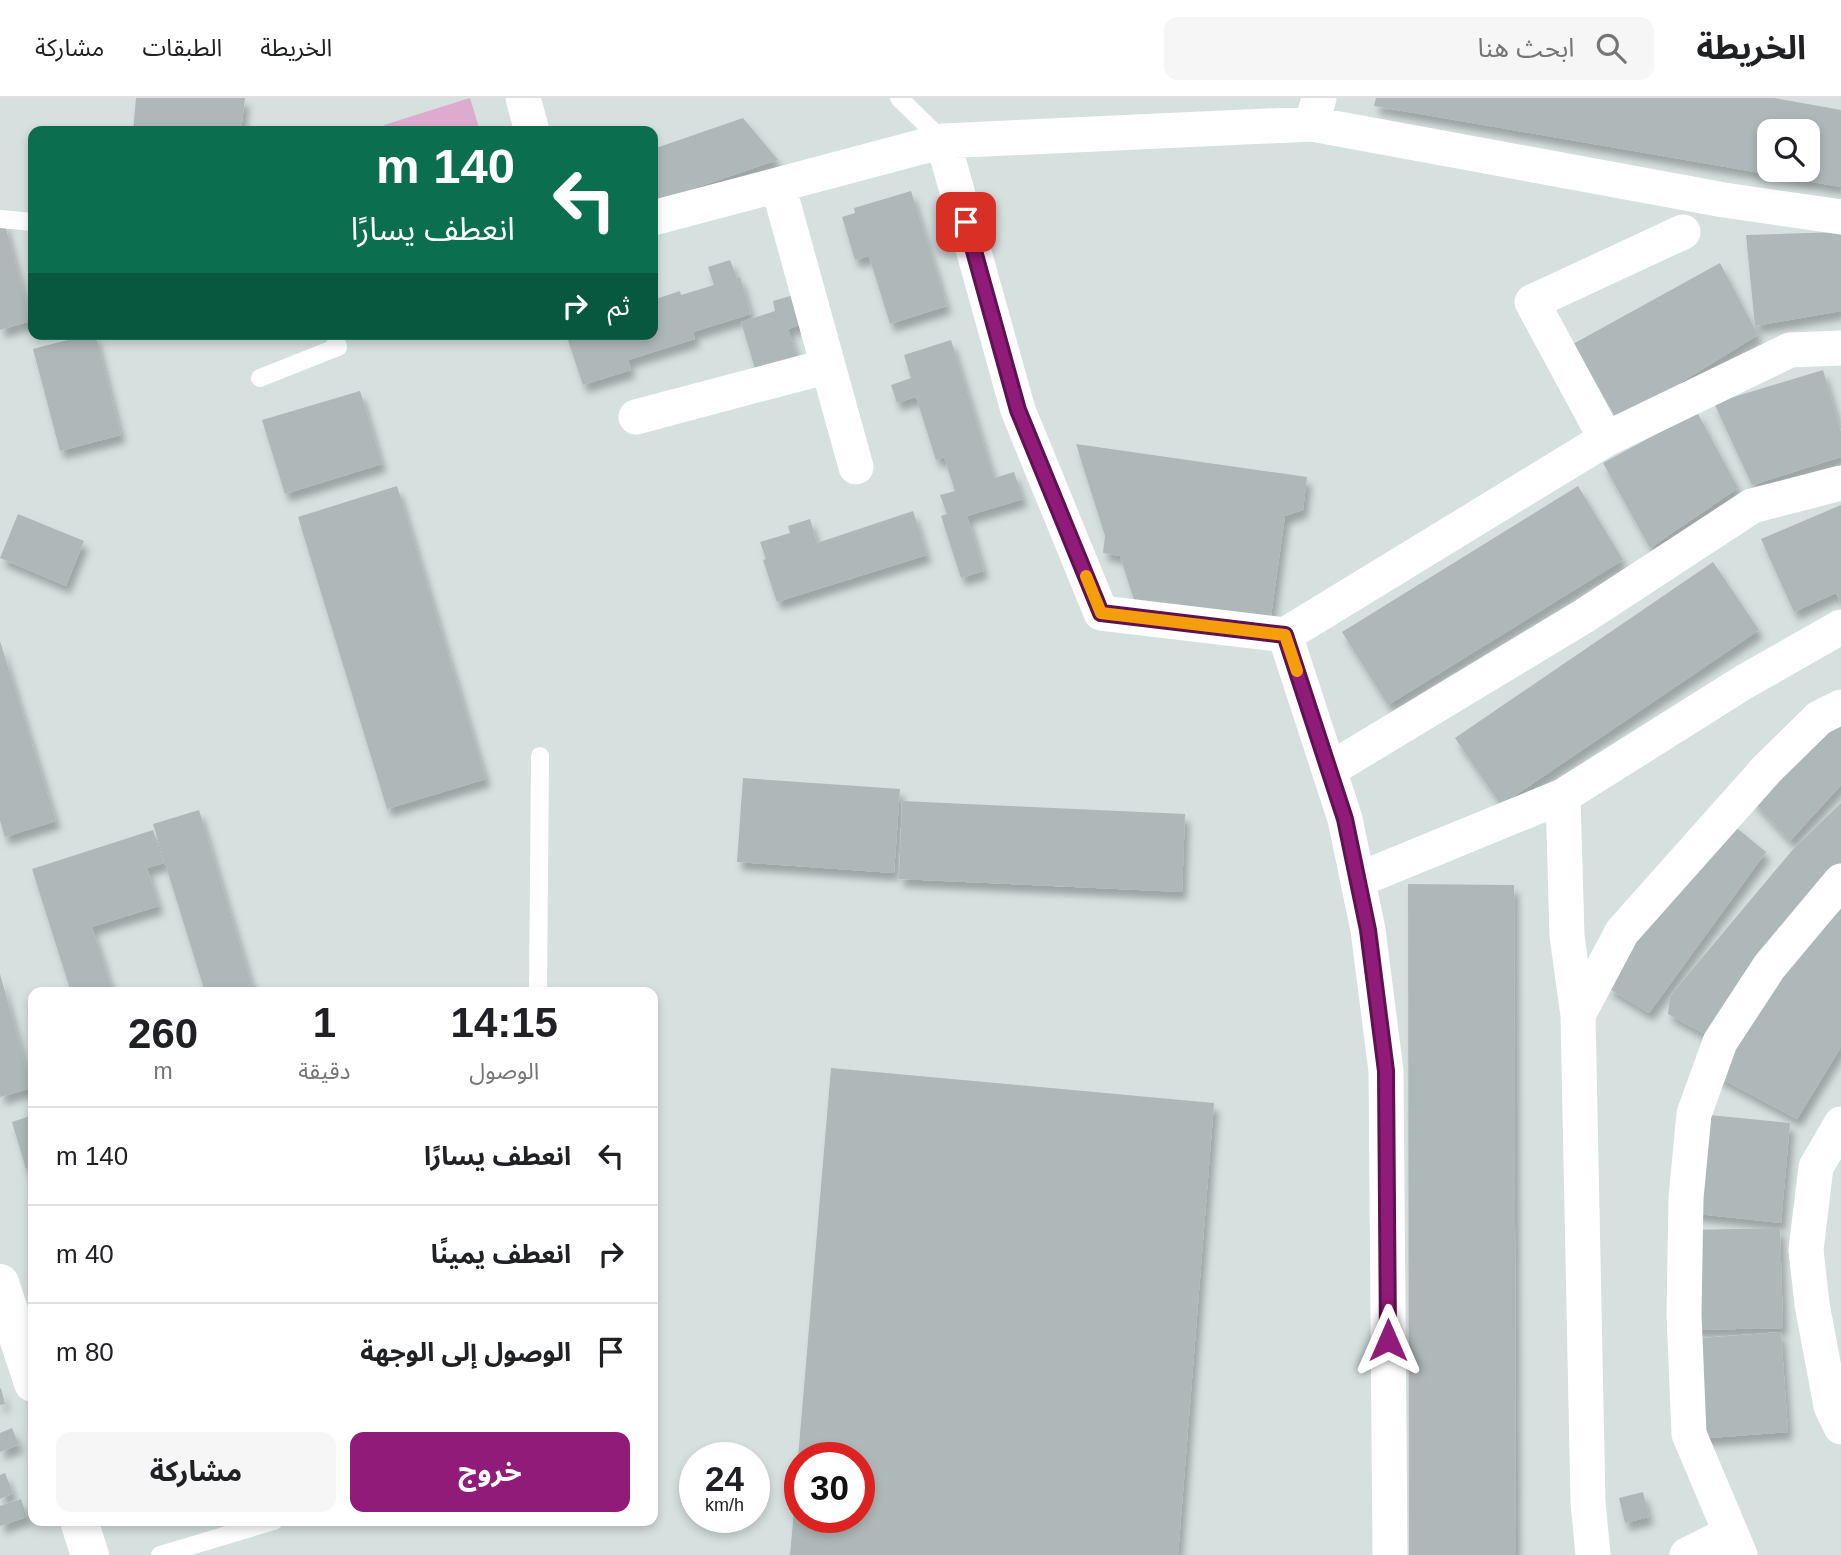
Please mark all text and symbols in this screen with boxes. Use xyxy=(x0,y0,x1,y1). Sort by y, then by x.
search box xyxy=(1164,17,1654,80)
icon: search xyxy=(1592,29,1630,67)
text: الخريطة xyxy=(1696,29,1806,66)
text: ابحث هنا xyxy=(1478,33,1574,63)
text: مشاركة xyxy=(35,34,104,61)
text: الطبقات xyxy=(142,34,222,61)
text: الخريطة xyxy=(260,34,332,61)
map controls xyxy=(1757,119,1820,182)
button: search xyxy=(1757,119,1820,182)
text: 140 m xyxy=(376,139,515,193)
icon: left xyxy=(539,154,630,245)
pin xyxy=(936,192,996,252)
icon: arrive xyxy=(947,203,985,241)
text: انعطف يسارًا xyxy=(351,211,515,247)
icon: right xyxy=(556,287,594,325)
text: ثم xyxy=(608,291,630,321)
text: 1 xyxy=(313,999,336,1046)
text: 14:15 xyxy=(451,999,558,1046)
text: 260 xyxy=(128,1010,198,1057)
text: m xyxy=(154,1058,173,1084)
text: دقيقة xyxy=(298,1058,351,1084)
text: الوصول xyxy=(469,1058,539,1084)
icon: left xyxy=(592,1137,630,1175)
text: 140 m xyxy=(56,1141,128,1171)
text: انعطف يسارًا xyxy=(424,1141,571,1171)
icon: right xyxy=(592,1235,630,1273)
text: 40 m xyxy=(56,1239,114,1269)
text: انعطف يمينًا xyxy=(431,1239,571,1269)
position arrow xyxy=(1351,1303,1425,1377)
icon: arrive xyxy=(592,1333,630,1371)
text: 80 m xyxy=(56,1337,114,1367)
text: الوصول إلى الوجهة xyxy=(360,1337,571,1367)
button: مشاركة xyxy=(56,1432,336,1512)
button: خروج xyxy=(350,1432,630,1512)
speed limit sign: 30 xyxy=(784,1442,875,1533)
text: 24 xyxy=(705,1459,744,1498)
text: km/h xyxy=(705,1495,744,1515)

